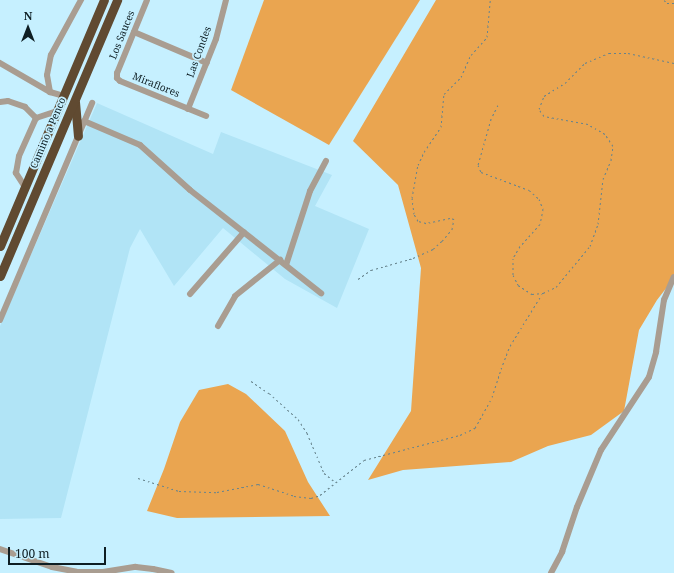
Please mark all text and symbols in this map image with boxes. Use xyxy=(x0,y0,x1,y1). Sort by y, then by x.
north arrow xyxy=(8,8,48,48)
text: N xyxy=(24,8,32,23)
street label: Los Sauces xyxy=(107,9,137,61)
street label: Las Condes xyxy=(184,25,214,79)
street label: Miraflores xyxy=(131,70,181,100)
street label: Camino a Penco xyxy=(28,96,68,170)
scale bar xyxy=(10,539,108,565)
text: 100 m xyxy=(15,545,50,562)

